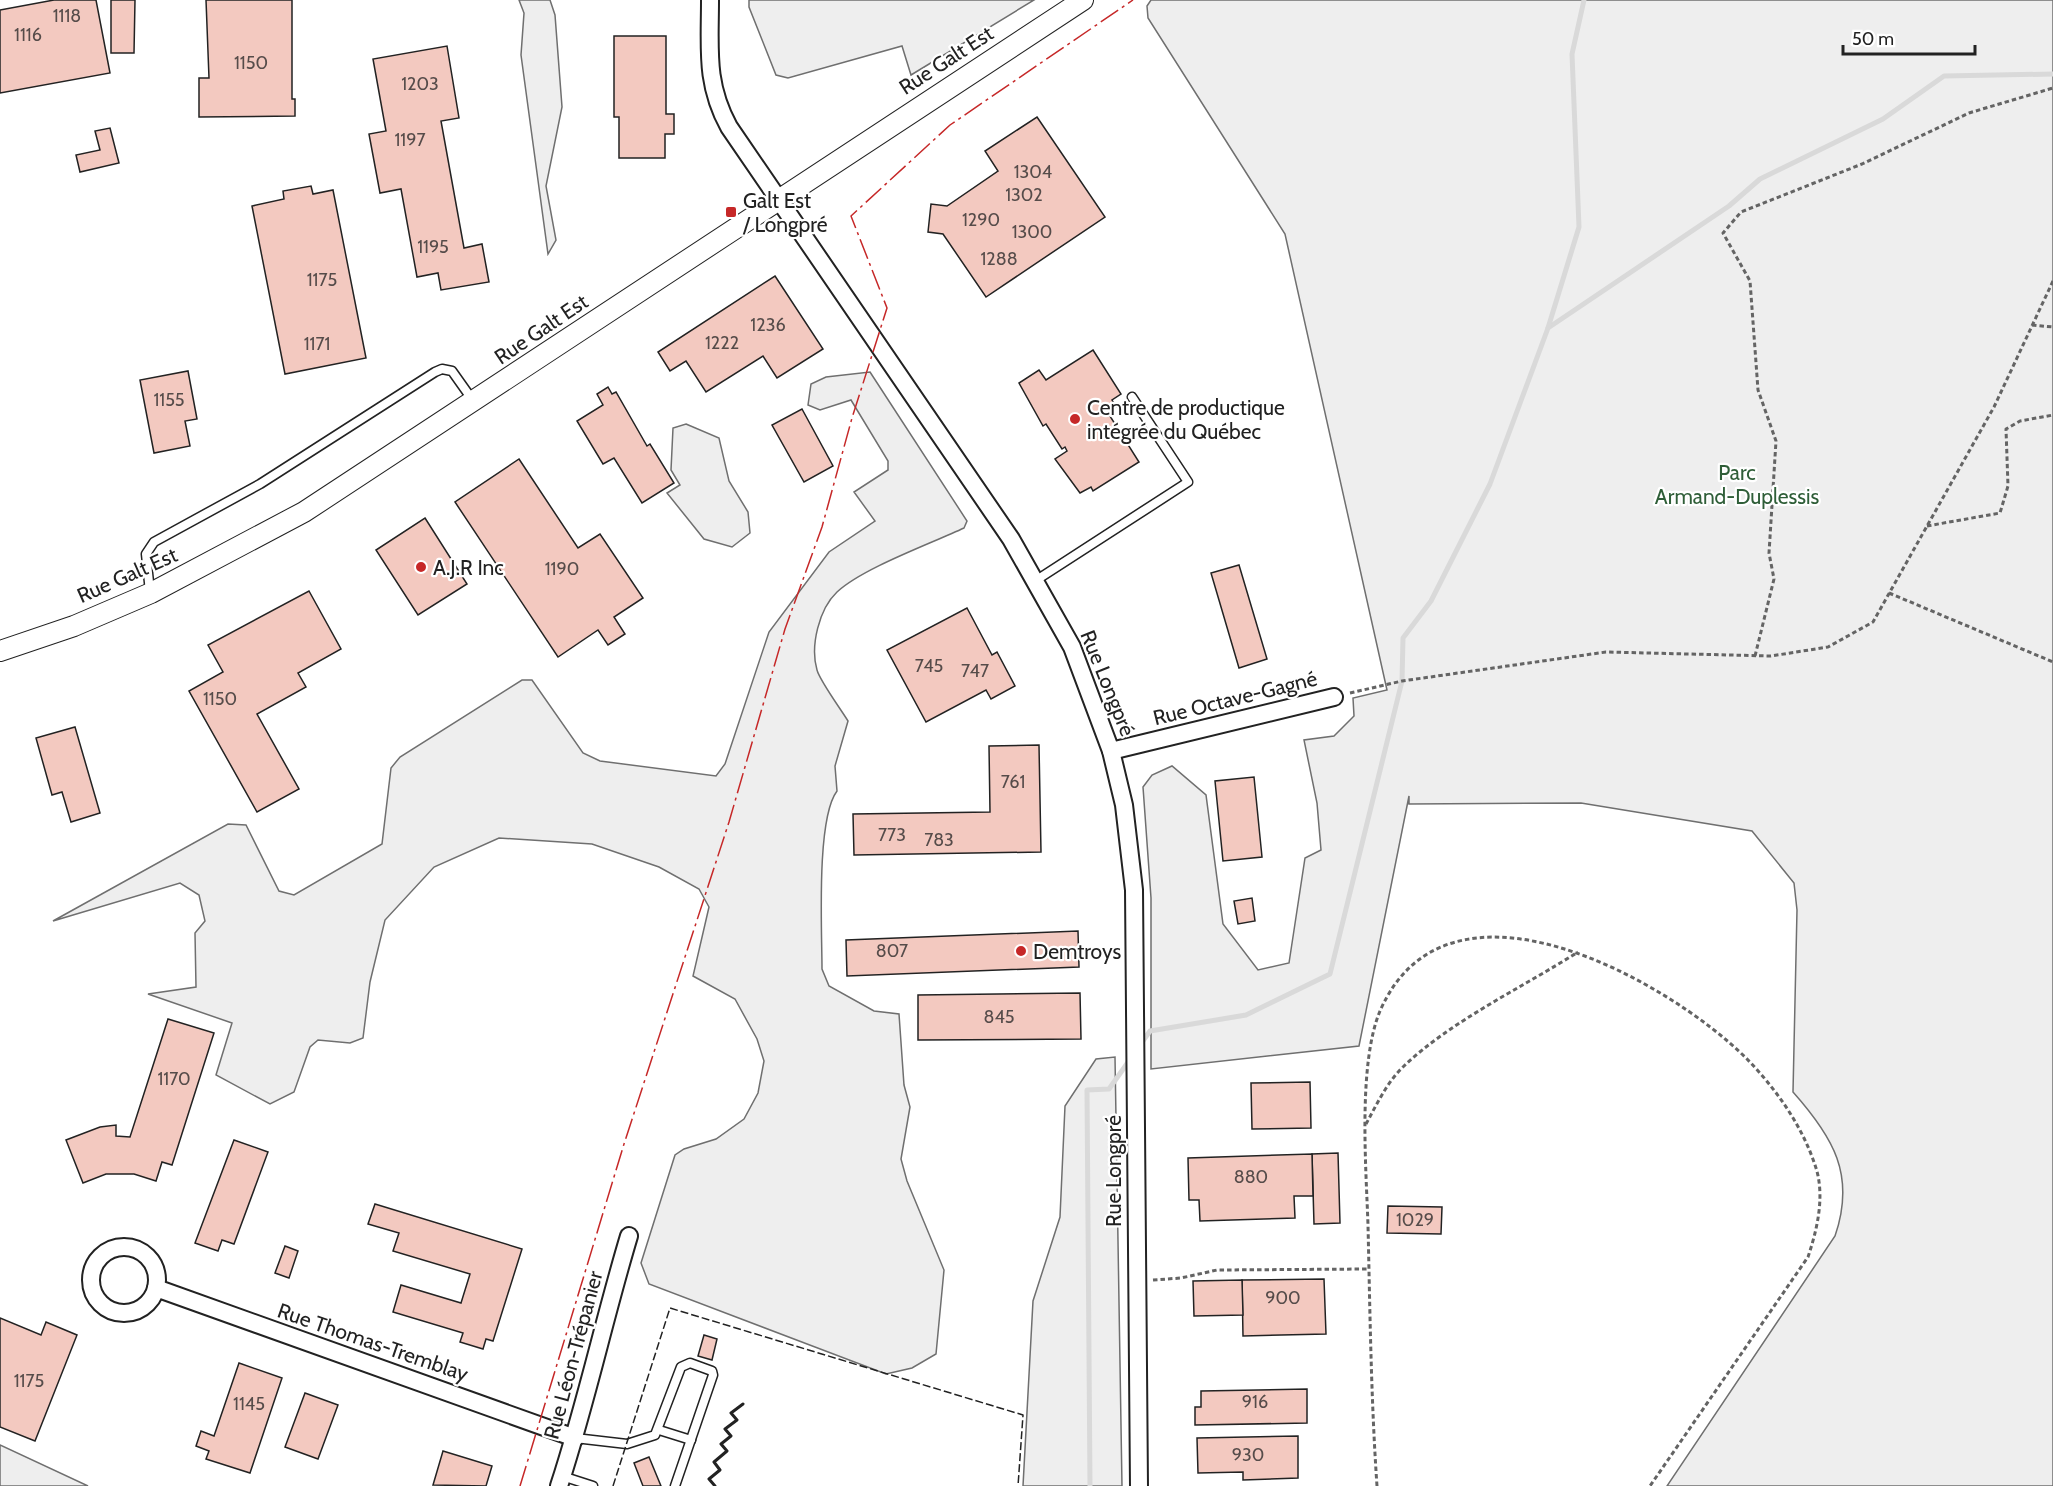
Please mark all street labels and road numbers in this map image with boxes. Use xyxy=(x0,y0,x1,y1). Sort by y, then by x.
street label: Rue Galt Est xyxy=(894,20,998,100)
street label: Rue Galt Est xyxy=(490,289,592,369)
street label: Rue Galt Est xyxy=(73,542,181,608)
street label: Rue Longpré xyxy=(1075,627,1141,740)
street label: Rue Octave-Gagné xyxy=(1150,665,1320,730)
street label: Rue Longpré xyxy=(1101,1115,1126,1227)
street label: Rue Léon-Trépanier xyxy=(539,1268,608,1442)
street label: Rue Thomas-Tremblay xyxy=(274,1298,472,1386)

